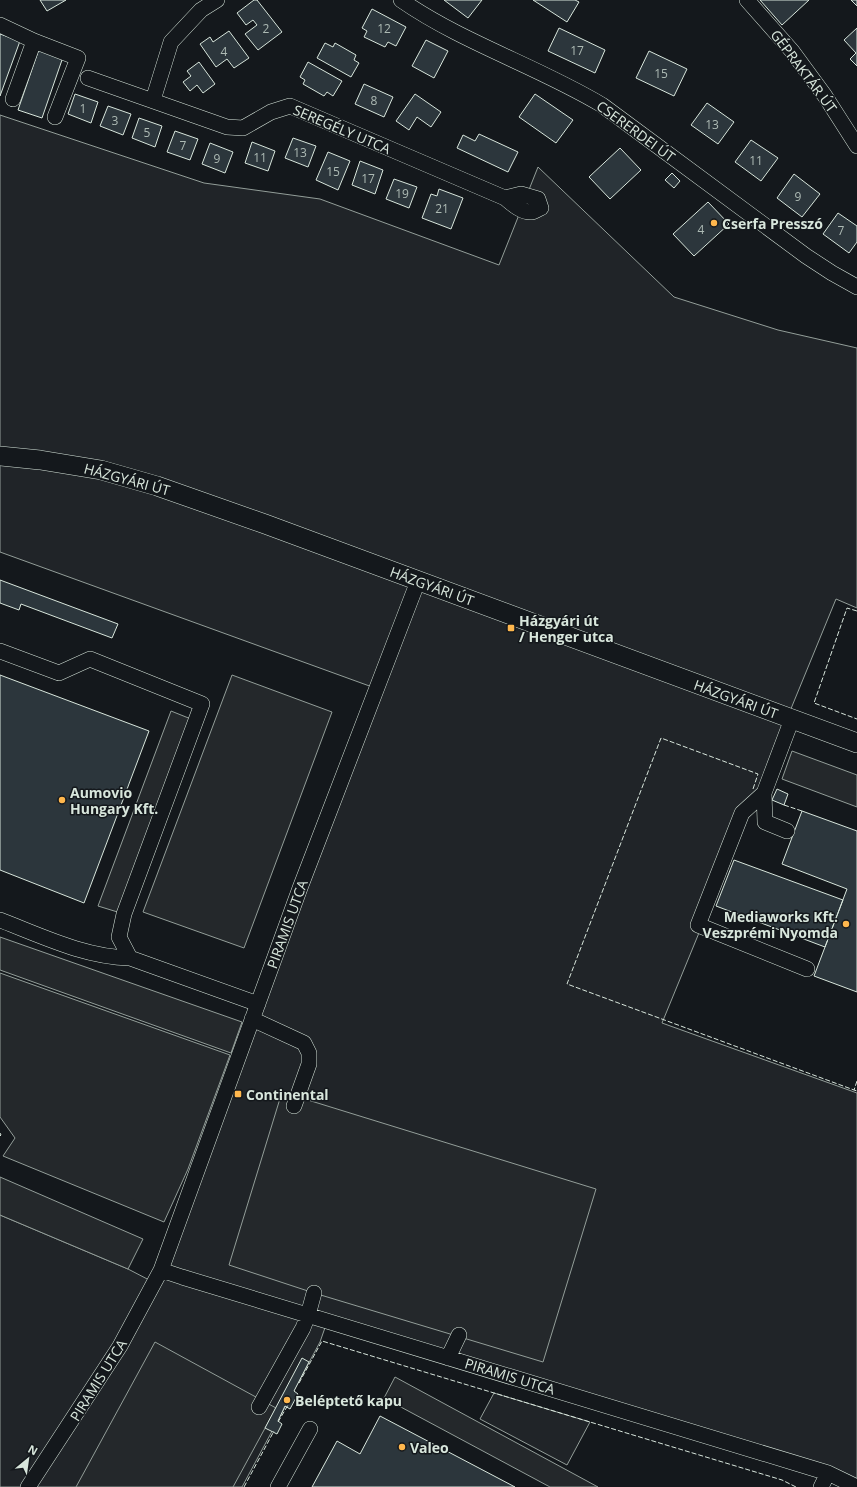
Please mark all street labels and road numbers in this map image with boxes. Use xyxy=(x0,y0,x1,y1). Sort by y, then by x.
street label: GÉPRAKTÁR ÚT xyxy=(767,26,842,117)
street label: CSERERDEI ÚT xyxy=(593,96,679,166)
street label: SEREGÉLY UTCA xyxy=(290,100,394,158)
street label: HÁZGYÁRI ÚT xyxy=(82,458,172,500)
street label: HÁZGYÁRI ÚT xyxy=(387,562,477,610)
street label: HÁZGYÁRI ÚT xyxy=(691,675,781,723)
street label: PIRAMIS UTCA xyxy=(262,877,312,971)
street label: PIRAMIS UTCA xyxy=(65,1335,131,1425)
street label: PIRAMIS UTCA xyxy=(463,1353,557,1399)

